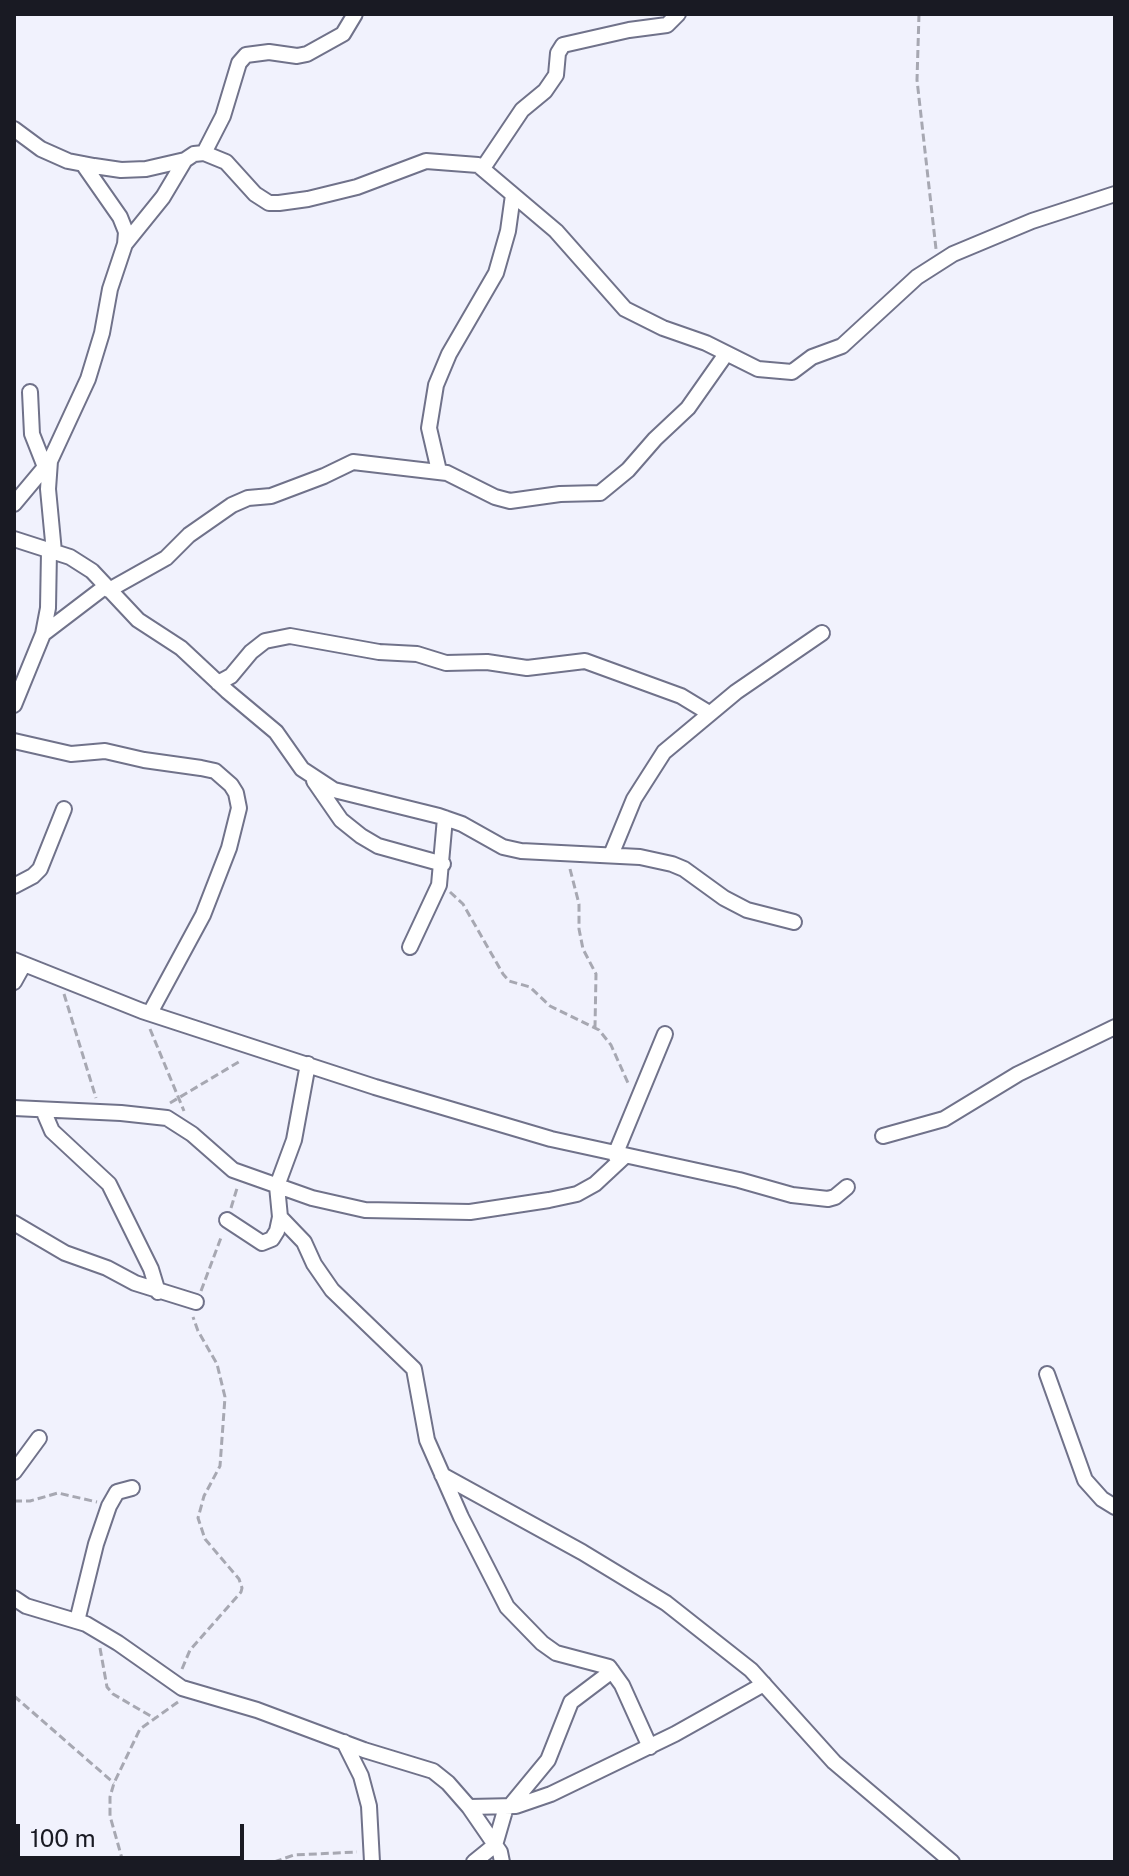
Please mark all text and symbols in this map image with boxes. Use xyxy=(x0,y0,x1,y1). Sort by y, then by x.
scale bar xyxy=(20,1808,248,1858)
text: 100 m xyxy=(30,1824,96,1852)

